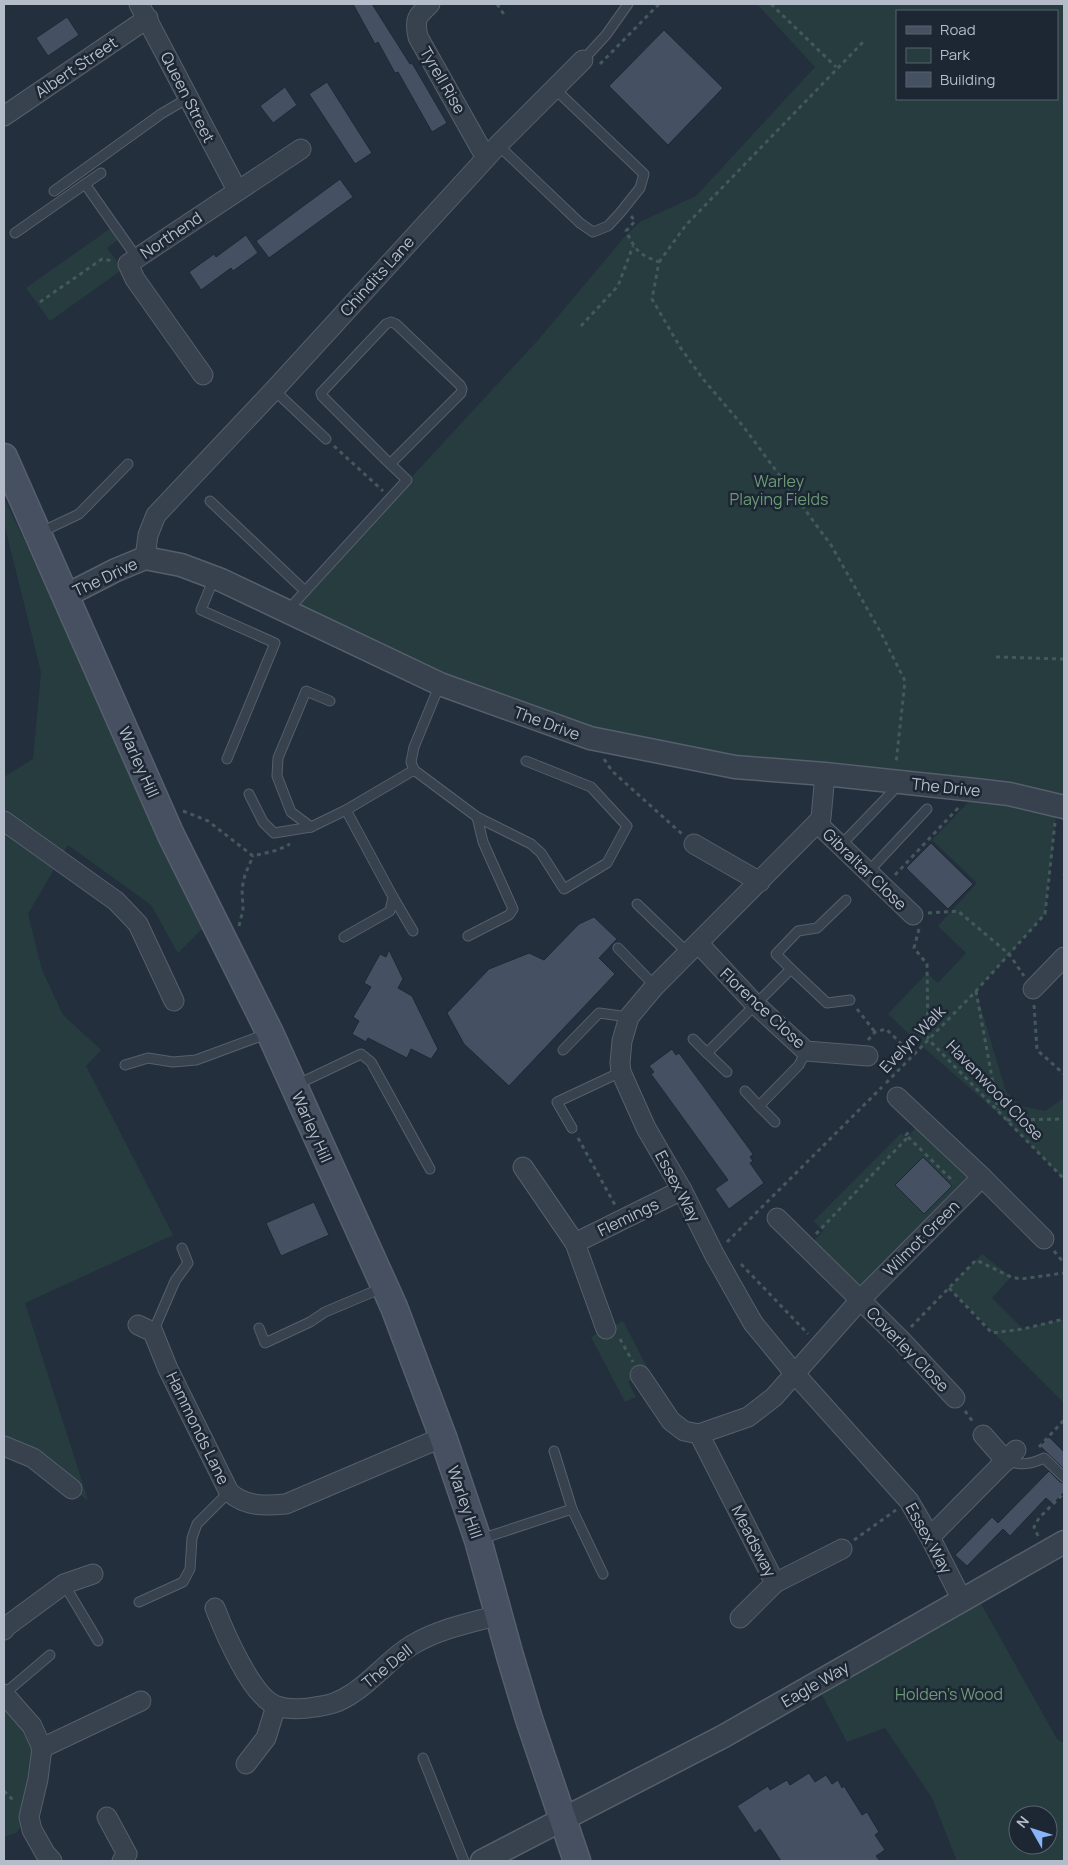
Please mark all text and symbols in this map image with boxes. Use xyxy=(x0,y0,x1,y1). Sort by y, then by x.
legend xyxy=(896,10,1058,100)
text: Road xyxy=(940,19,976,40)
street label: Albert Street xyxy=(30,31,122,103)
street label: Tyrell Rise xyxy=(415,42,471,118)
text: Park xyxy=(940,44,970,65)
street label: Queen Street xyxy=(156,48,220,146)
text: Building xyxy=(940,69,995,90)
street label: Northend xyxy=(136,206,206,264)
street label: Chindits Lane xyxy=(335,231,419,321)
park label: Warley Playing Fields xyxy=(730,470,828,510)
street label: The Drive xyxy=(69,552,141,602)
street label: The Drive xyxy=(511,701,583,745)
street label: Warley Hill xyxy=(114,723,164,801)
street label: The Drive xyxy=(911,772,981,802)
street label: Gibraltar Close xyxy=(818,823,912,915)
street label: Florence Close xyxy=(716,963,810,1053)
street label: Evelyn Walk xyxy=(874,1000,951,1078)
street label: Havenwood Close xyxy=(941,1035,1049,1145)
street label: Warley Hill xyxy=(287,1088,337,1166)
street label: Essex Way xyxy=(650,1147,706,1226)
street label: Flemings xyxy=(594,1193,662,1241)
street label: Wilmot Green xyxy=(878,1195,964,1281)
street label: Coverley Close xyxy=(862,1302,954,1396)
street label: Hammonds Lane xyxy=(161,1368,235,1488)
street label: Warley Hill xyxy=(442,1463,488,1541)
street label: Essex Way xyxy=(901,1499,958,1578)
street label: Meadsway xyxy=(727,1501,782,1581)
street label: The Dell xyxy=(357,1639,417,1693)
street label: Eagle Way xyxy=(777,1655,853,1712)
park label: Holden's Wood xyxy=(895,1683,1003,1705)
north arrow xyxy=(1008,1805,1058,1855)
text: N xyxy=(1012,1812,1033,1831)

